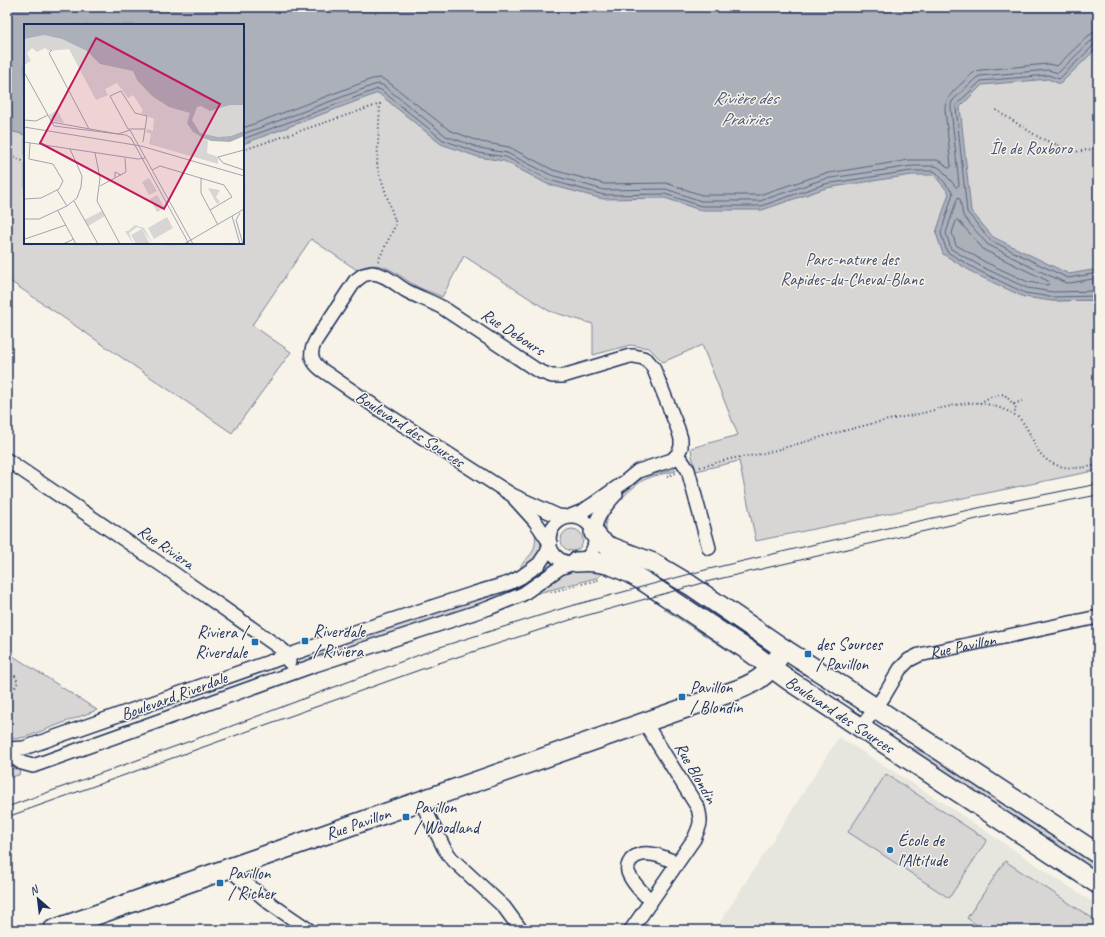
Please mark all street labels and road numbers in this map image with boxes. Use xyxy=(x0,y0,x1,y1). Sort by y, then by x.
street label: Rue Debours xyxy=(477,304,551,361)
street label: Boulevard des Sources xyxy=(352,386,470,473)
street label: Rue Riviera xyxy=(134,520,200,575)
street label: Rue Pavillon xyxy=(927,628,999,663)
street label: Boulevard Riverdale xyxy=(118,667,231,725)
street label: Boulevard des Sources xyxy=(782,671,900,759)
street label: Rue Blondin xyxy=(670,739,723,809)
street label: Rue Pavillon xyxy=(323,802,394,844)

